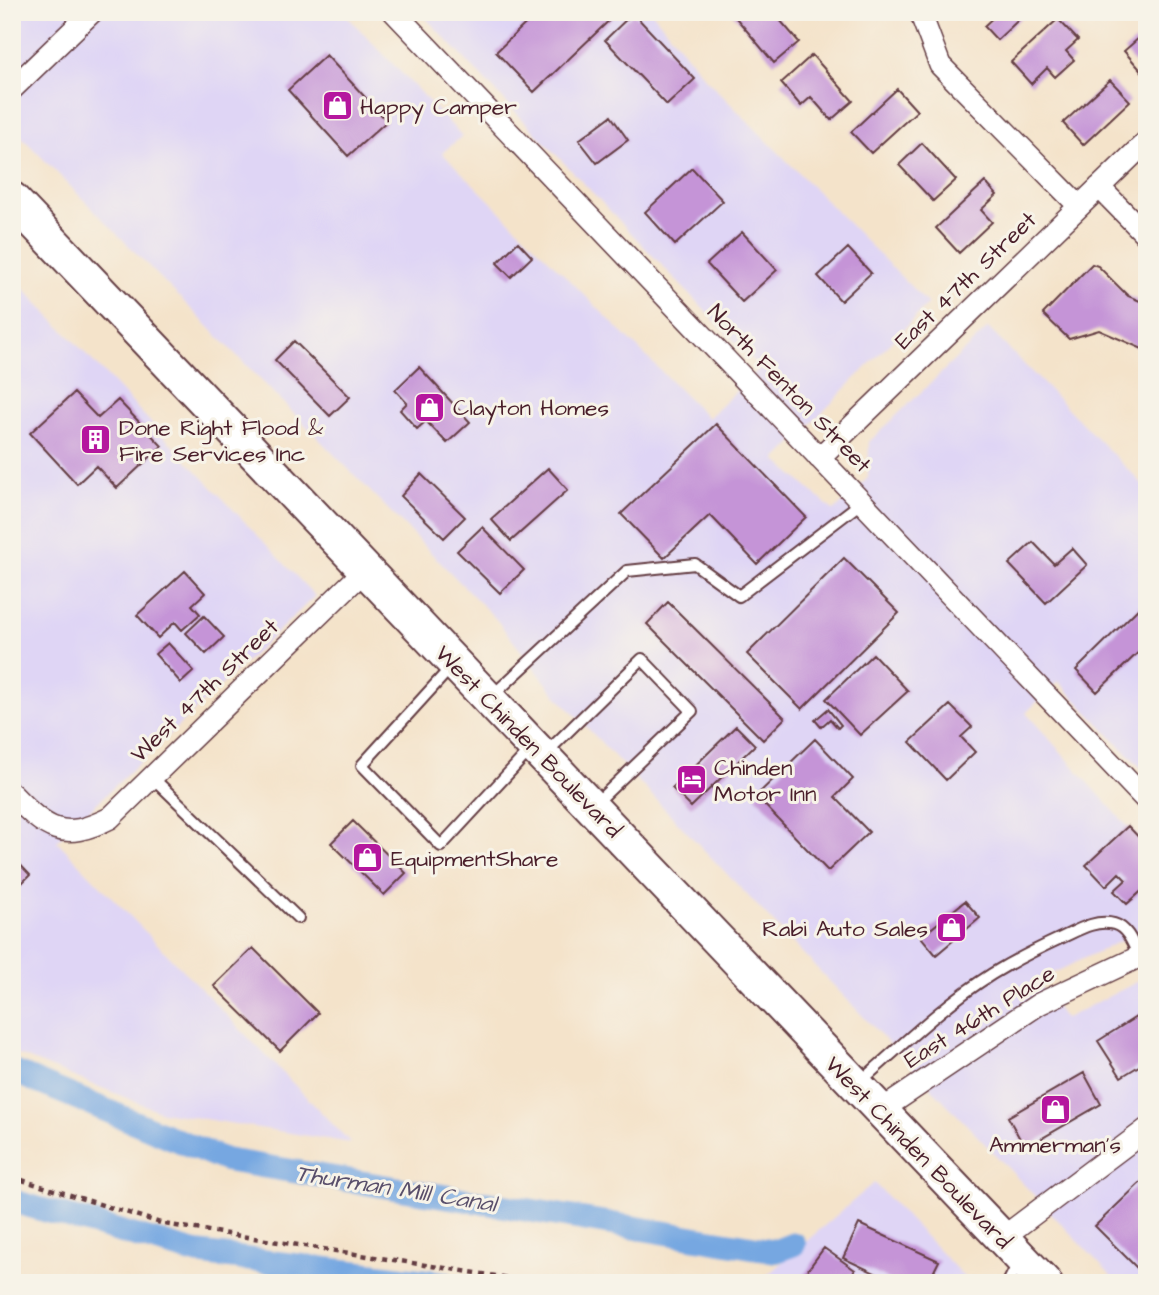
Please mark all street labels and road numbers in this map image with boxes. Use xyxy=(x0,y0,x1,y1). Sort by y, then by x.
street label: East 47th Street xyxy=(888,204,1044,357)
street label: North Fenton Street xyxy=(700,297,879,481)
street label: West 47th Street xyxy=(124,611,286,770)
street label: West Chinden Boulevard xyxy=(428,638,629,845)
street label: East 46th Place xyxy=(898,958,1061,1076)
street label: West Chinden Boulevard xyxy=(818,1049,1019,1256)

